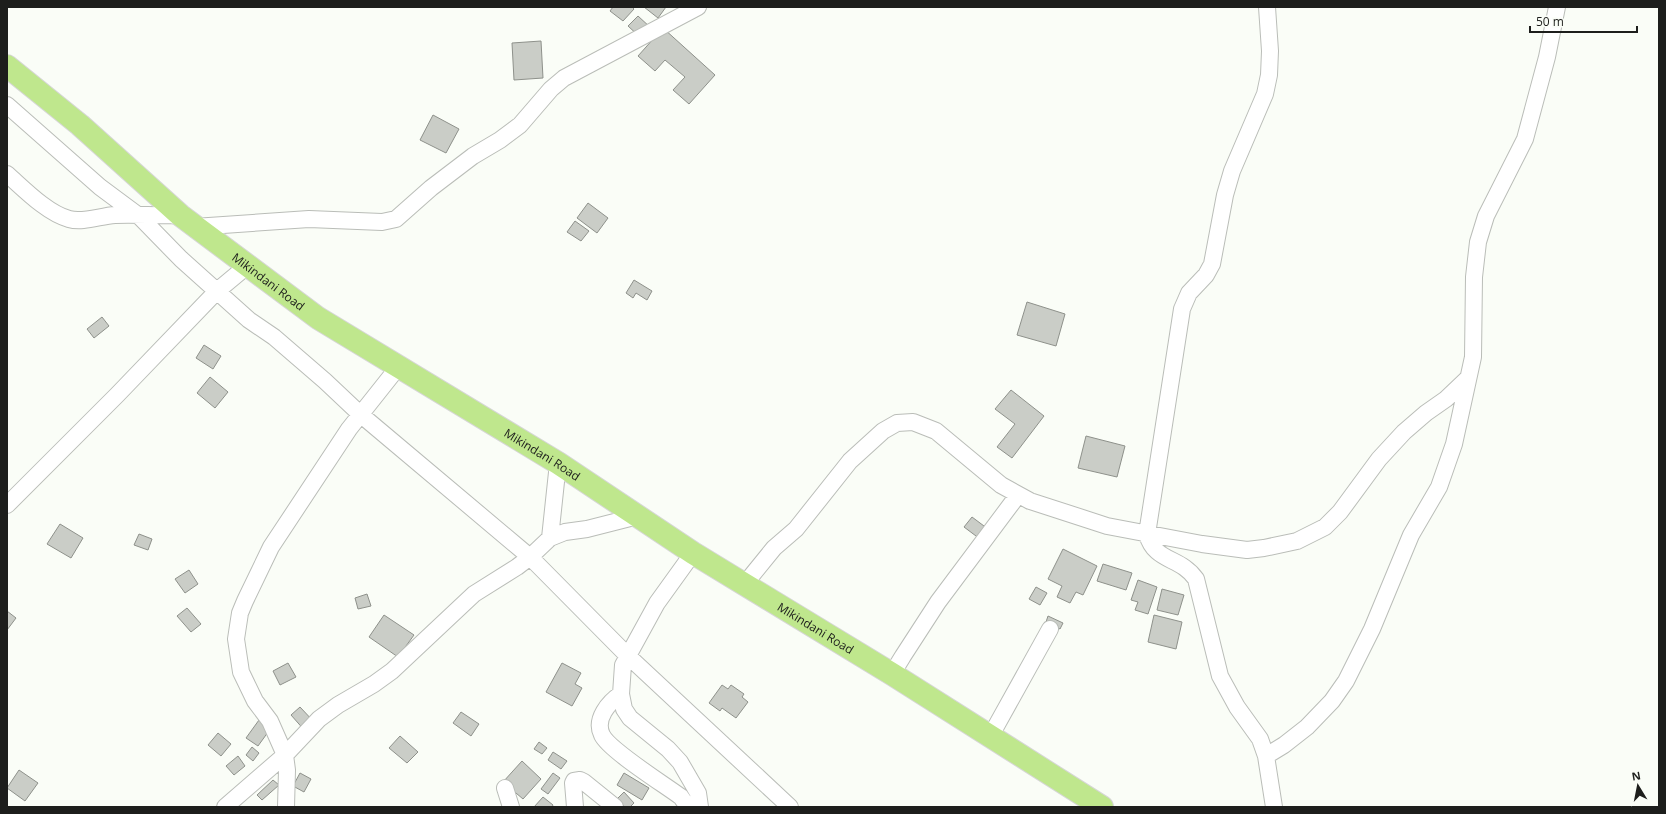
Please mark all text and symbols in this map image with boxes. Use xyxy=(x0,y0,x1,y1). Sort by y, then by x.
scale bar xyxy=(1530,8,1637,34)
text: 50 m xyxy=(1536,13,1564,30)
street label: Mikindani Road xyxy=(229,248,308,314)
street label: Mikindani Road xyxy=(501,424,584,484)
street label: Mikindani Road xyxy=(774,598,857,657)
north arrow xyxy=(1618,766,1658,806)
text: N xyxy=(1630,767,1642,784)

